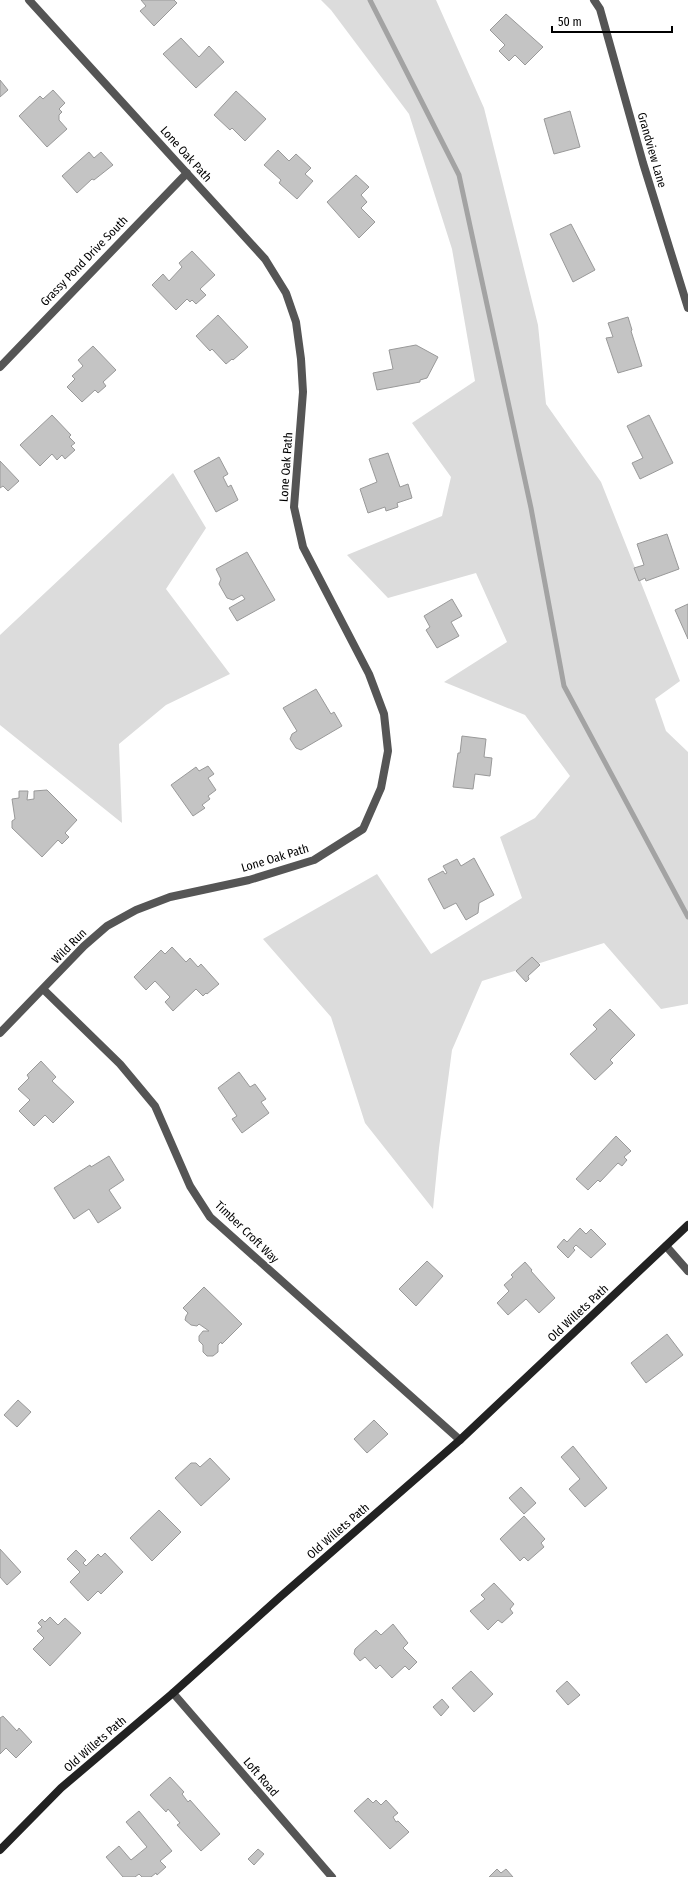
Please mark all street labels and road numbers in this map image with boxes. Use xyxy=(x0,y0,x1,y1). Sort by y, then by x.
street label: Grandview Lane xyxy=(635,111,669,189)
street label: Lone Oak Path xyxy=(157,123,215,185)
street label: Grassy Pond Drive South xyxy=(37,213,131,309)
street label: Lone Oak Path xyxy=(277,432,295,502)
street label: Lone Oak Path xyxy=(240,841,310,875)
street label: Wild Run xyxy=(49,926,89,966)
street label: Timber Croft Way xyxy=(212,1198,282,1266)
street label: Old Willets Path xyxy=(545,1281,611,1345)
street label: Old Willets Path xyxy=(304,1500,372,1562)
street label: Old Willets Path xyxy=(61,1713,129,1775)
street label: Loft Road xyxy=(240,1755,282,1799)

